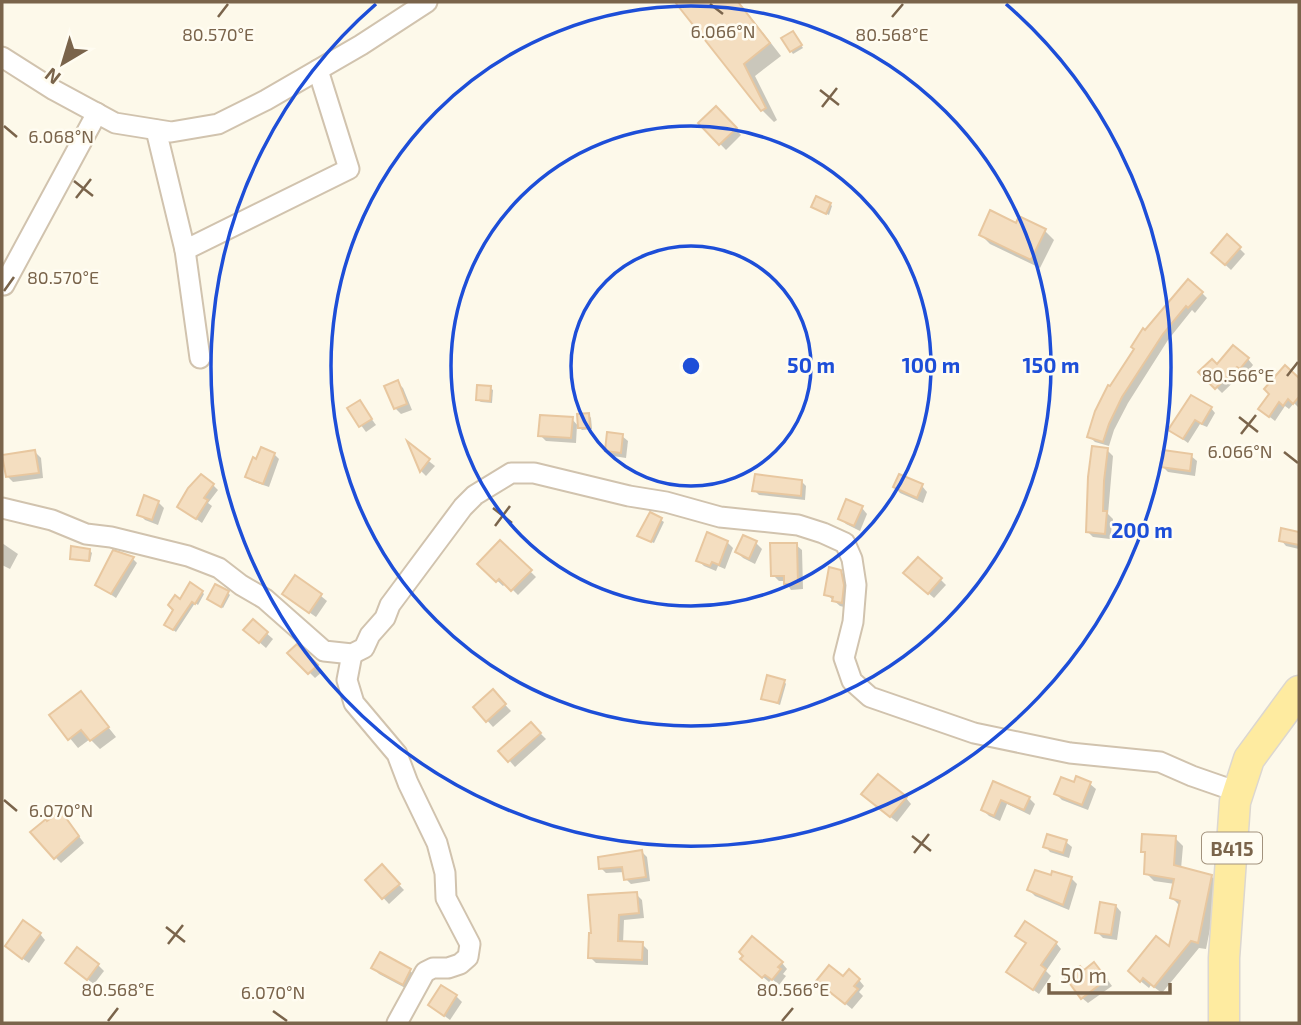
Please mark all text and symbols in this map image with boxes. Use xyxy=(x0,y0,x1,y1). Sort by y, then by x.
text: 6.066°N xyxy=(690,20,756,42)
text: 80.570°E xyxy=(182,23,254,45)
text: 80.568°E xyxy=(855,23,929,45)
north arrow xyxy=(28,28,98,98)
text: N xyxy=(40,64,65,90)
text: 6.068°N xyxy=(28,125,94,147)
text: 80.570°E xyxy=(27,266,99,288)
text: 50 m xyxy=(787,352,835,377)
text: 100 m xyxy=(902,352,960,377)
text: 150 m xyxy=(1023,352,1079,377)
centre of rings xyxy=(679,354,703,378)
text: 80.566°E xyxy=(1202,364,1274,386)
text: 6.066°N xyxy=(1207,440,1273,462)
text: 200 m xyxy=(1111,517,1173,542)
text: 6.070°N xyxy=(29,799,93,821)
road number: B415 xyxy=(1202,832,1262,863)
scale bar xyxy=(1049,951,1170,995)
text: 50 m xyxy=(1060,962,1107,987)
text: 80.568°E xyxy=(81,978,155,1000)
text: 80.566°E xyxy=(757,978,829,1000)
text: 6.070°N xyxy=(241,981,305,1003)

